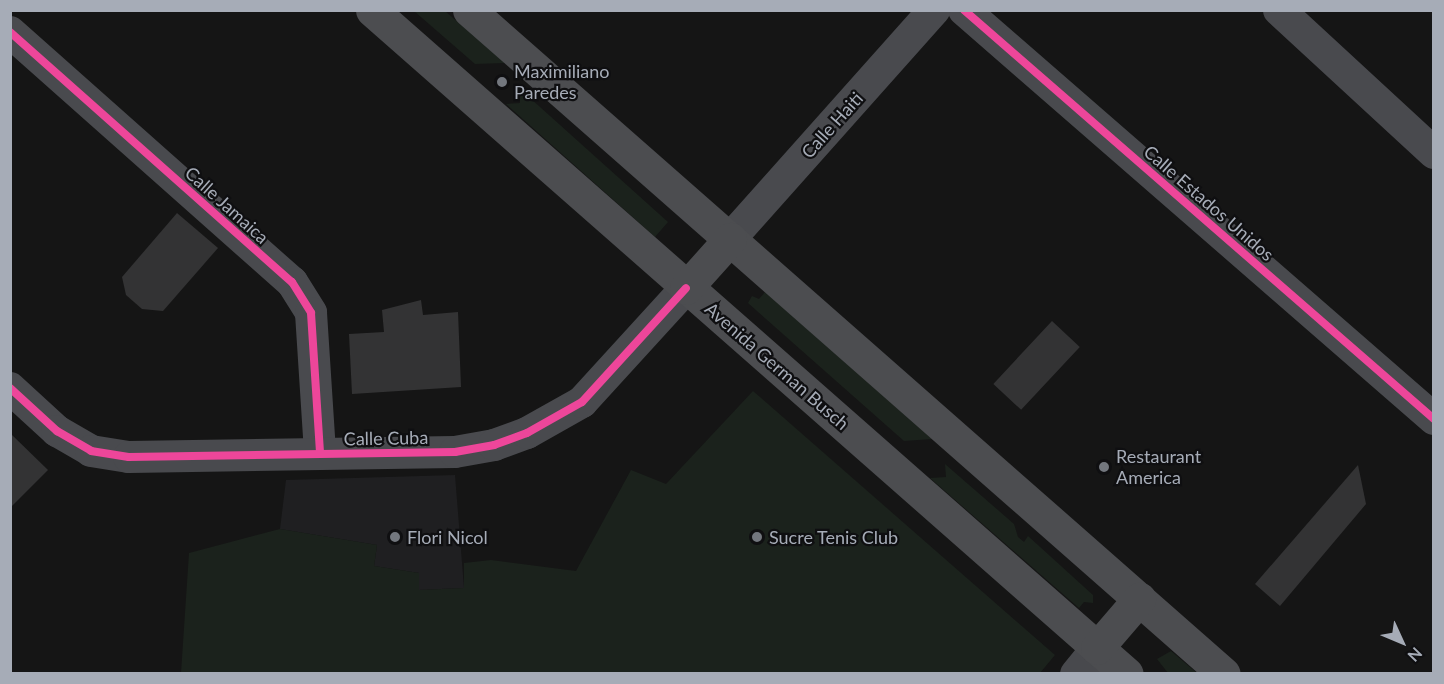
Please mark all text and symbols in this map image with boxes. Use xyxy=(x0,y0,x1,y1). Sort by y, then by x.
place label: Maximiliano Paredes xyxy=(514,61,610,104)
marker: Maximiliano Paredes xyxy=(495,75,509,89)
street label: Calle Haiti xyxy=(797,88,867,162)
street label: Calle Estados Unidos xyxy=(1140,141,1278,265)
street label: Calle Jamaica xyxy=(181,162,273,248)
street label: Avenida German Busch xyxy=(701,298,853,434)
street label: Calle Cuba xyxy=(344,426,428,450)
place label: Restaurant America xyxy=(1116,446,1201,488)
marker: Restaurant America xyxy=(1097,460,1111,474)
place label: Flori Nicol xyxy=(407,526,488,548)
place label: Sucre Tenis Club xyxy=(769,526,899,548)
marker: Flori Nicol xyxy=(388,530,402,544)
marker: Sucre Tenis Club xyxy=(750,530,764,544)
north arrow xyxy=(1372,612,1432,672)
text: N xyxy=(1404,644,1426,666)

